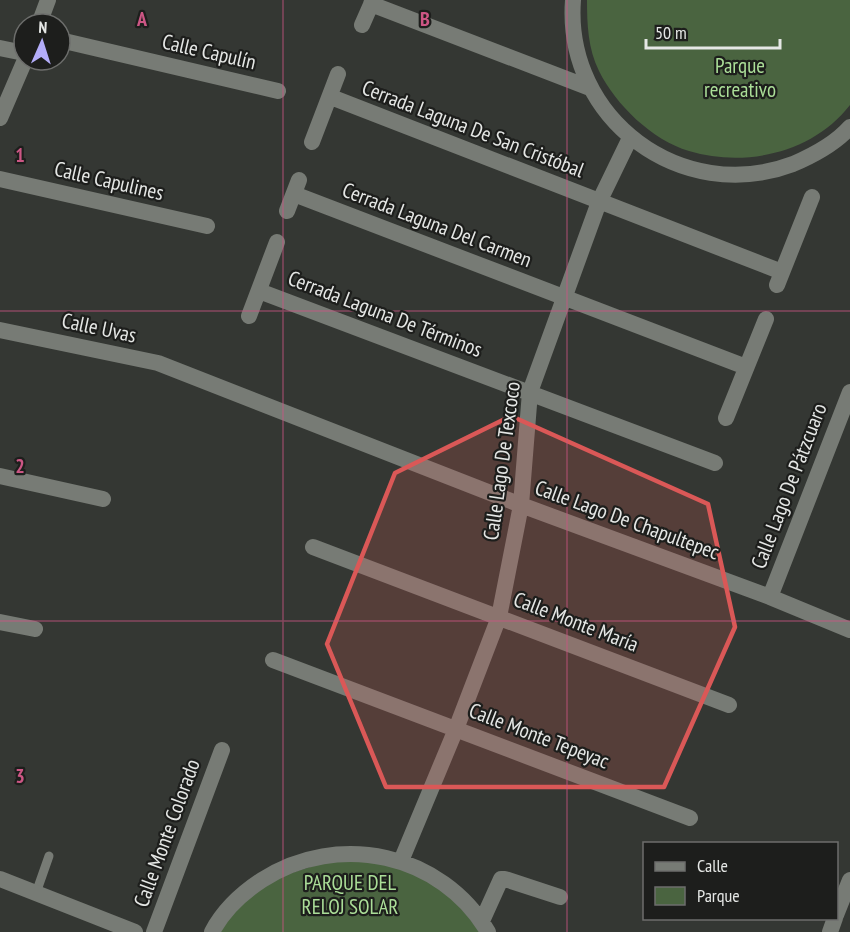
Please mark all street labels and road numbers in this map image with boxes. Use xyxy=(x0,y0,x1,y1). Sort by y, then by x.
street label: Calle Capulín xyxy=(160,28,259,75)
street label: Cerrada Laguna De San Cristóbal xyxy=(358,74,588,183)
street label: Calle Capulines xyxy=(52,155,166,206)
street label: Cerrada Laguna Del Carmen xyxy=(339,176,536,273)
street label: Cerrada Laguna De Términos xyxy=(284,264,486,363)
street label: Calle Uvas xyxy=(59,306,139,349)
street label: Calle Lago De Texcoco xyxy=(477,380,526,542)
street label: Calle Lago De Pátzcuaro xyxy=(745,399,832,572)
street label: Calle Lago De Chapultepec xyxy=(531,474,723,566)
street label: Calle Monte María xyxy=(510,585,642,658)
street label: Calle Monte Tepeyac xyxy=(465,696,613,775)
street label: Calle Monte Colorado xyxy=(127,755,206,910)

